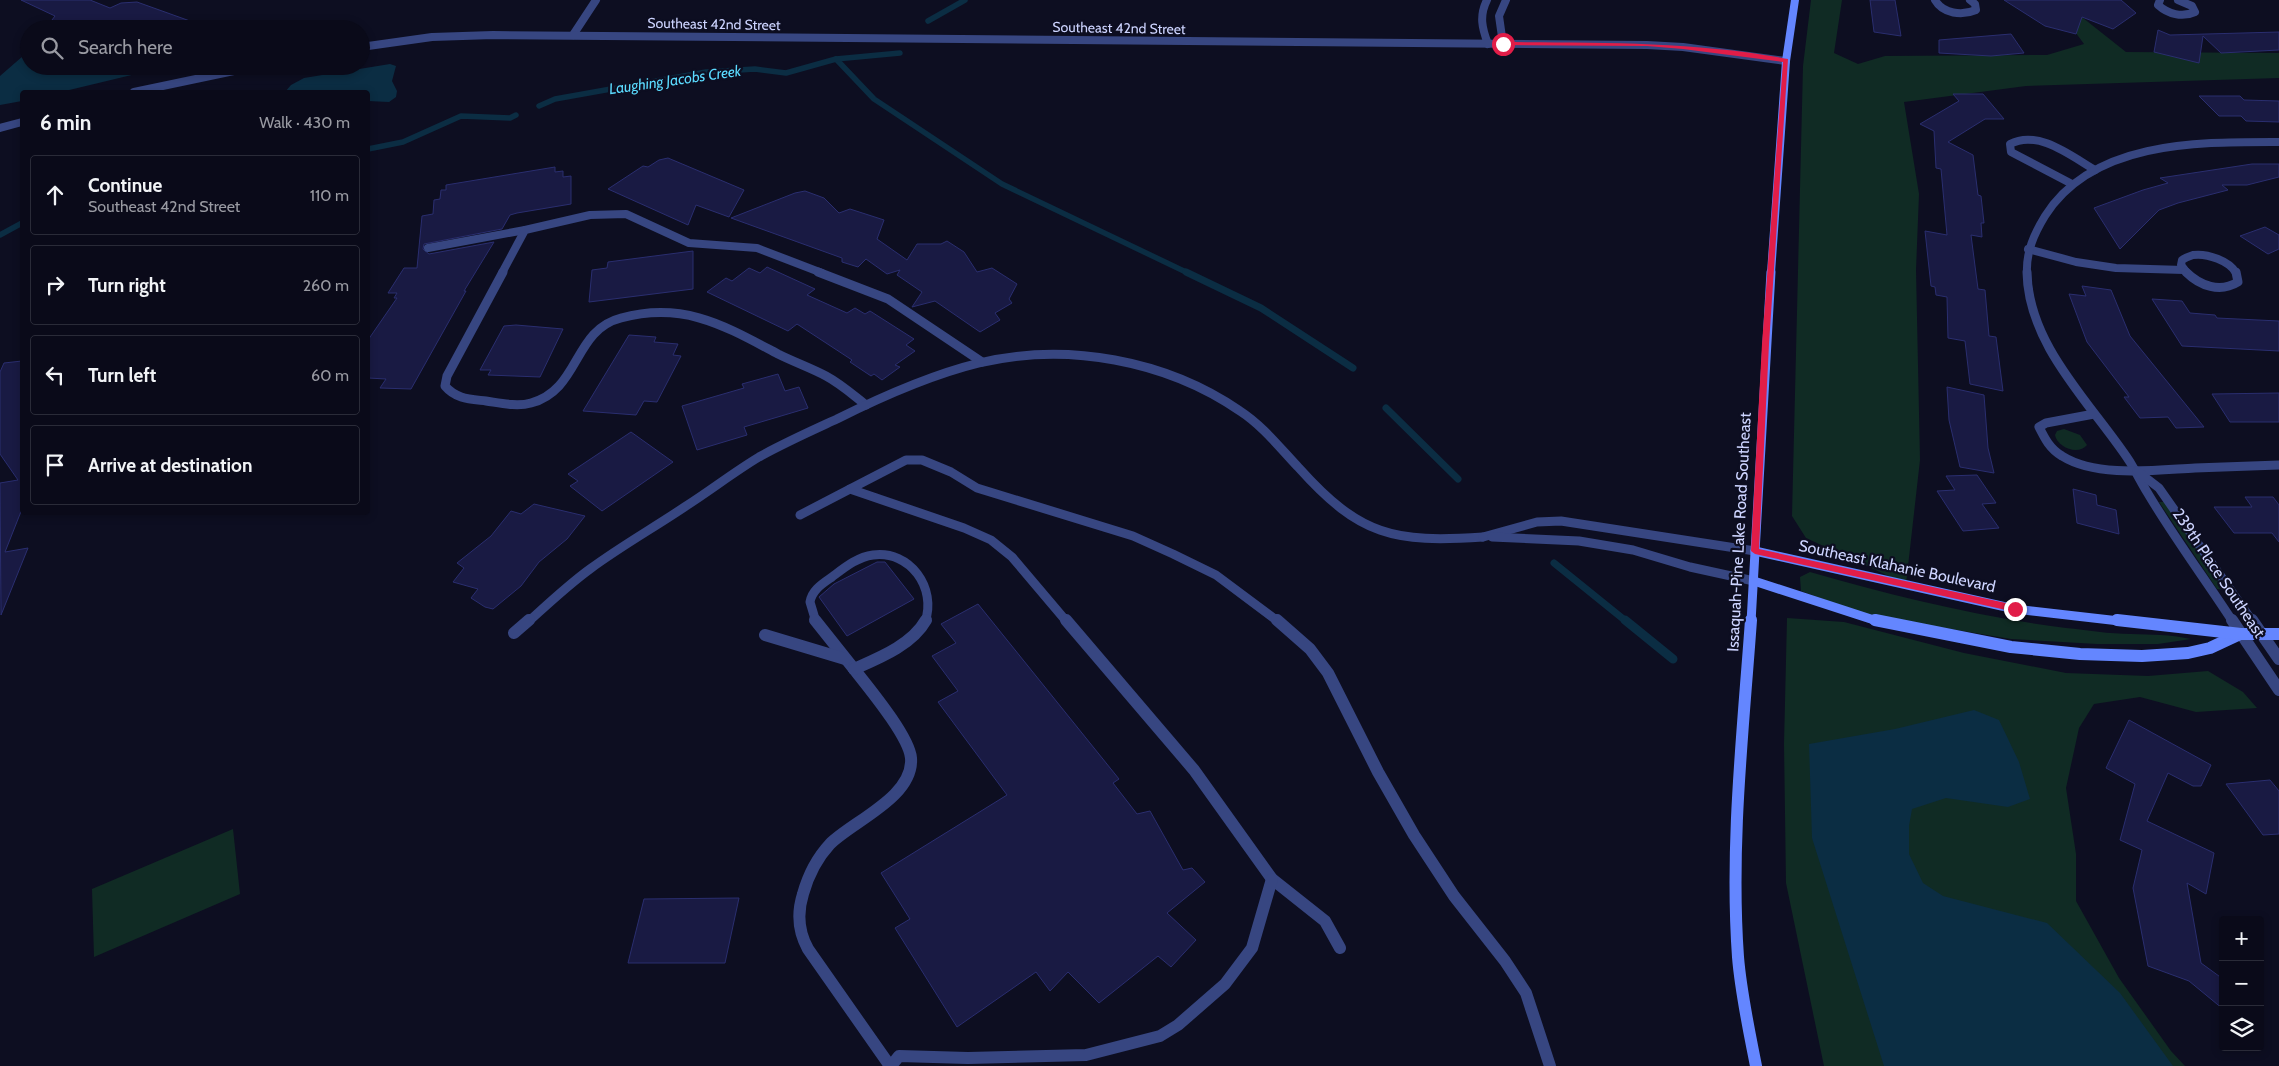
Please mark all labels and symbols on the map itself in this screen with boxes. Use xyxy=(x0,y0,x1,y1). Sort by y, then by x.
street label: Southeast 42nd Street xyxy=(647,14,781,34)
street label: Southeast 42nd Street xyxy=(1052,18,1186,38)
route start xyxy=(1492,33,1515,56)
water label: Laughing Jacobs Creek xyxy=(608,62,743,98)
street label: Issaquah-Pine Lake Road Southeast xyxy=(1723,411,1755,652)
street label: 239th Place Southeast xyxy=(2169,505,2270,642)
street label: Southeast Klahanie Boulevard xyxy=(1797,536,1997,596)
route end xyxy=(2004,598,2027,621)

